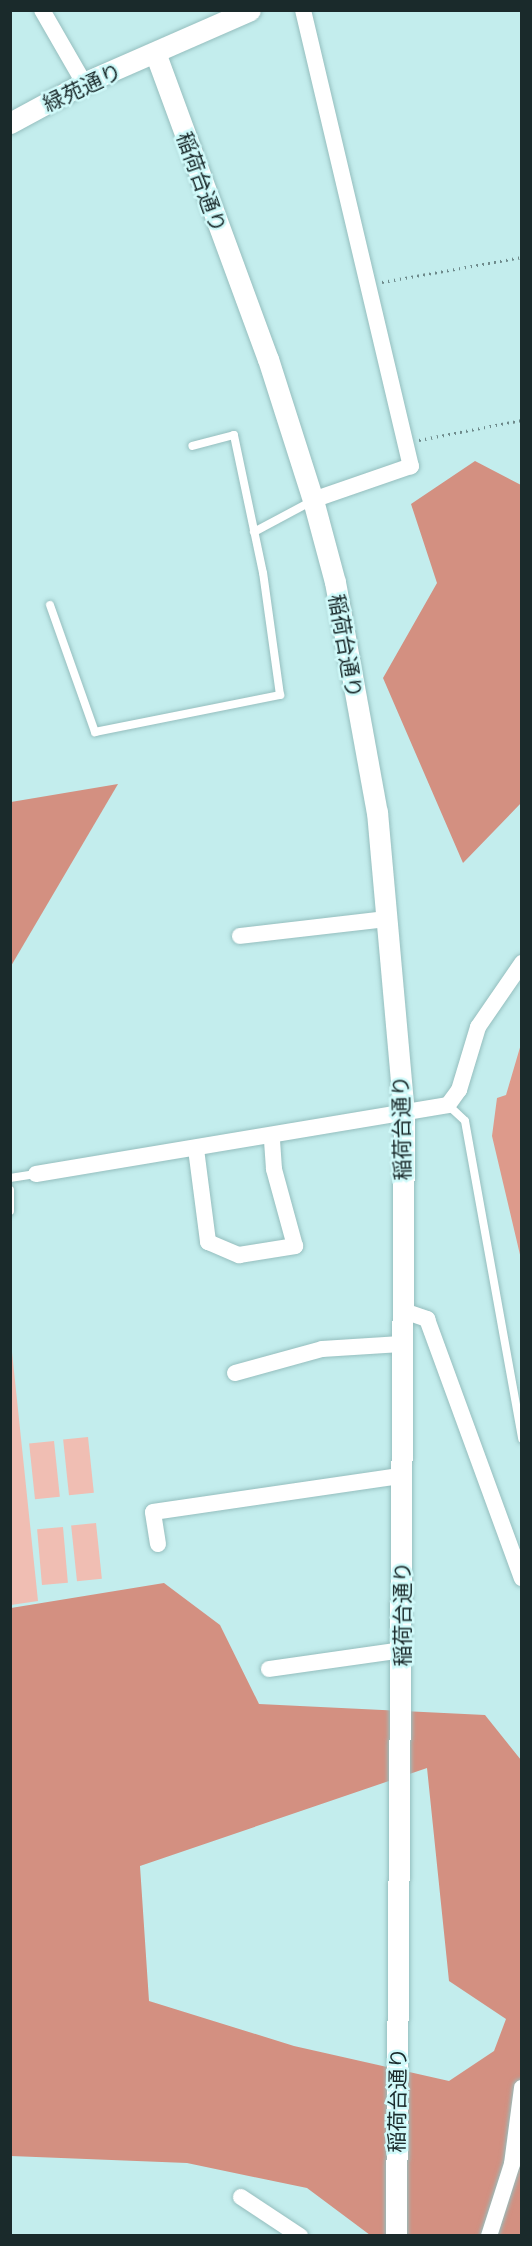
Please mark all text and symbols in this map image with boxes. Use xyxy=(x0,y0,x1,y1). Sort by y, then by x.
street label: 緑苑通り xyxy=(39,58,125,116)
street label: 稲荷台通り xyxy=(172,128,232,236)
street label: 稲荷台通り xyxy=(324,592,368,700)
street label: 稲荷台通り xyxy=(387,1075,415,1181)
street label: 稲荷台通り xyxy=(389,1562,415,1666)
street label: 稲荷台通り xyxy=(383,2047,411,2153)

